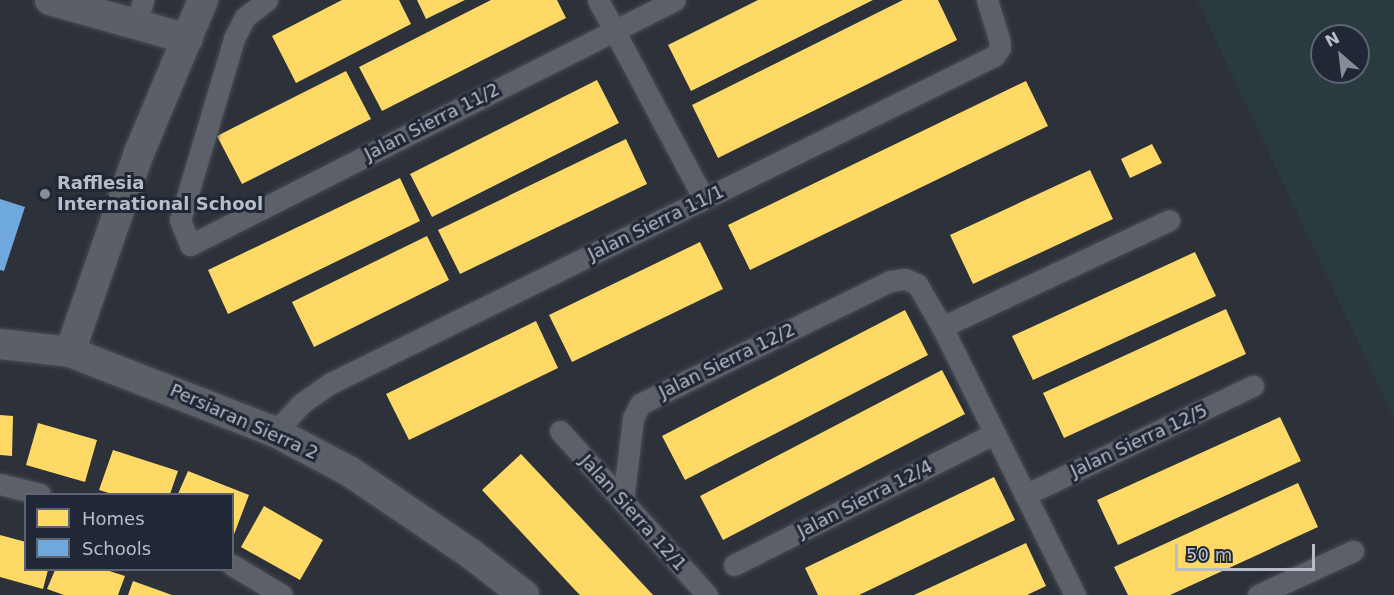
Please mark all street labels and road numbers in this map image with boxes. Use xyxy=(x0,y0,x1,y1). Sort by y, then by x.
street label: Jalan Sierra 11/2 xyxy=(361,79,503,165)
street label: Jalan Sierra 11/1 xyxy=(584,181,728,265)
street label: Jalan Sierra 12/2 xyxy=(655,319,799,403)
street label: Persiaran Sierra 2 xyxy=(167,380,321,464)
street label: Jalan Sierra 12/5 xyxy=(1067,400,1211,482)
street label: Jalan Sierra 12/1 xyxy=(575,451,691,575)
street label: Jalan Sierra 12/4 xyxy=(794,456,936,542)

